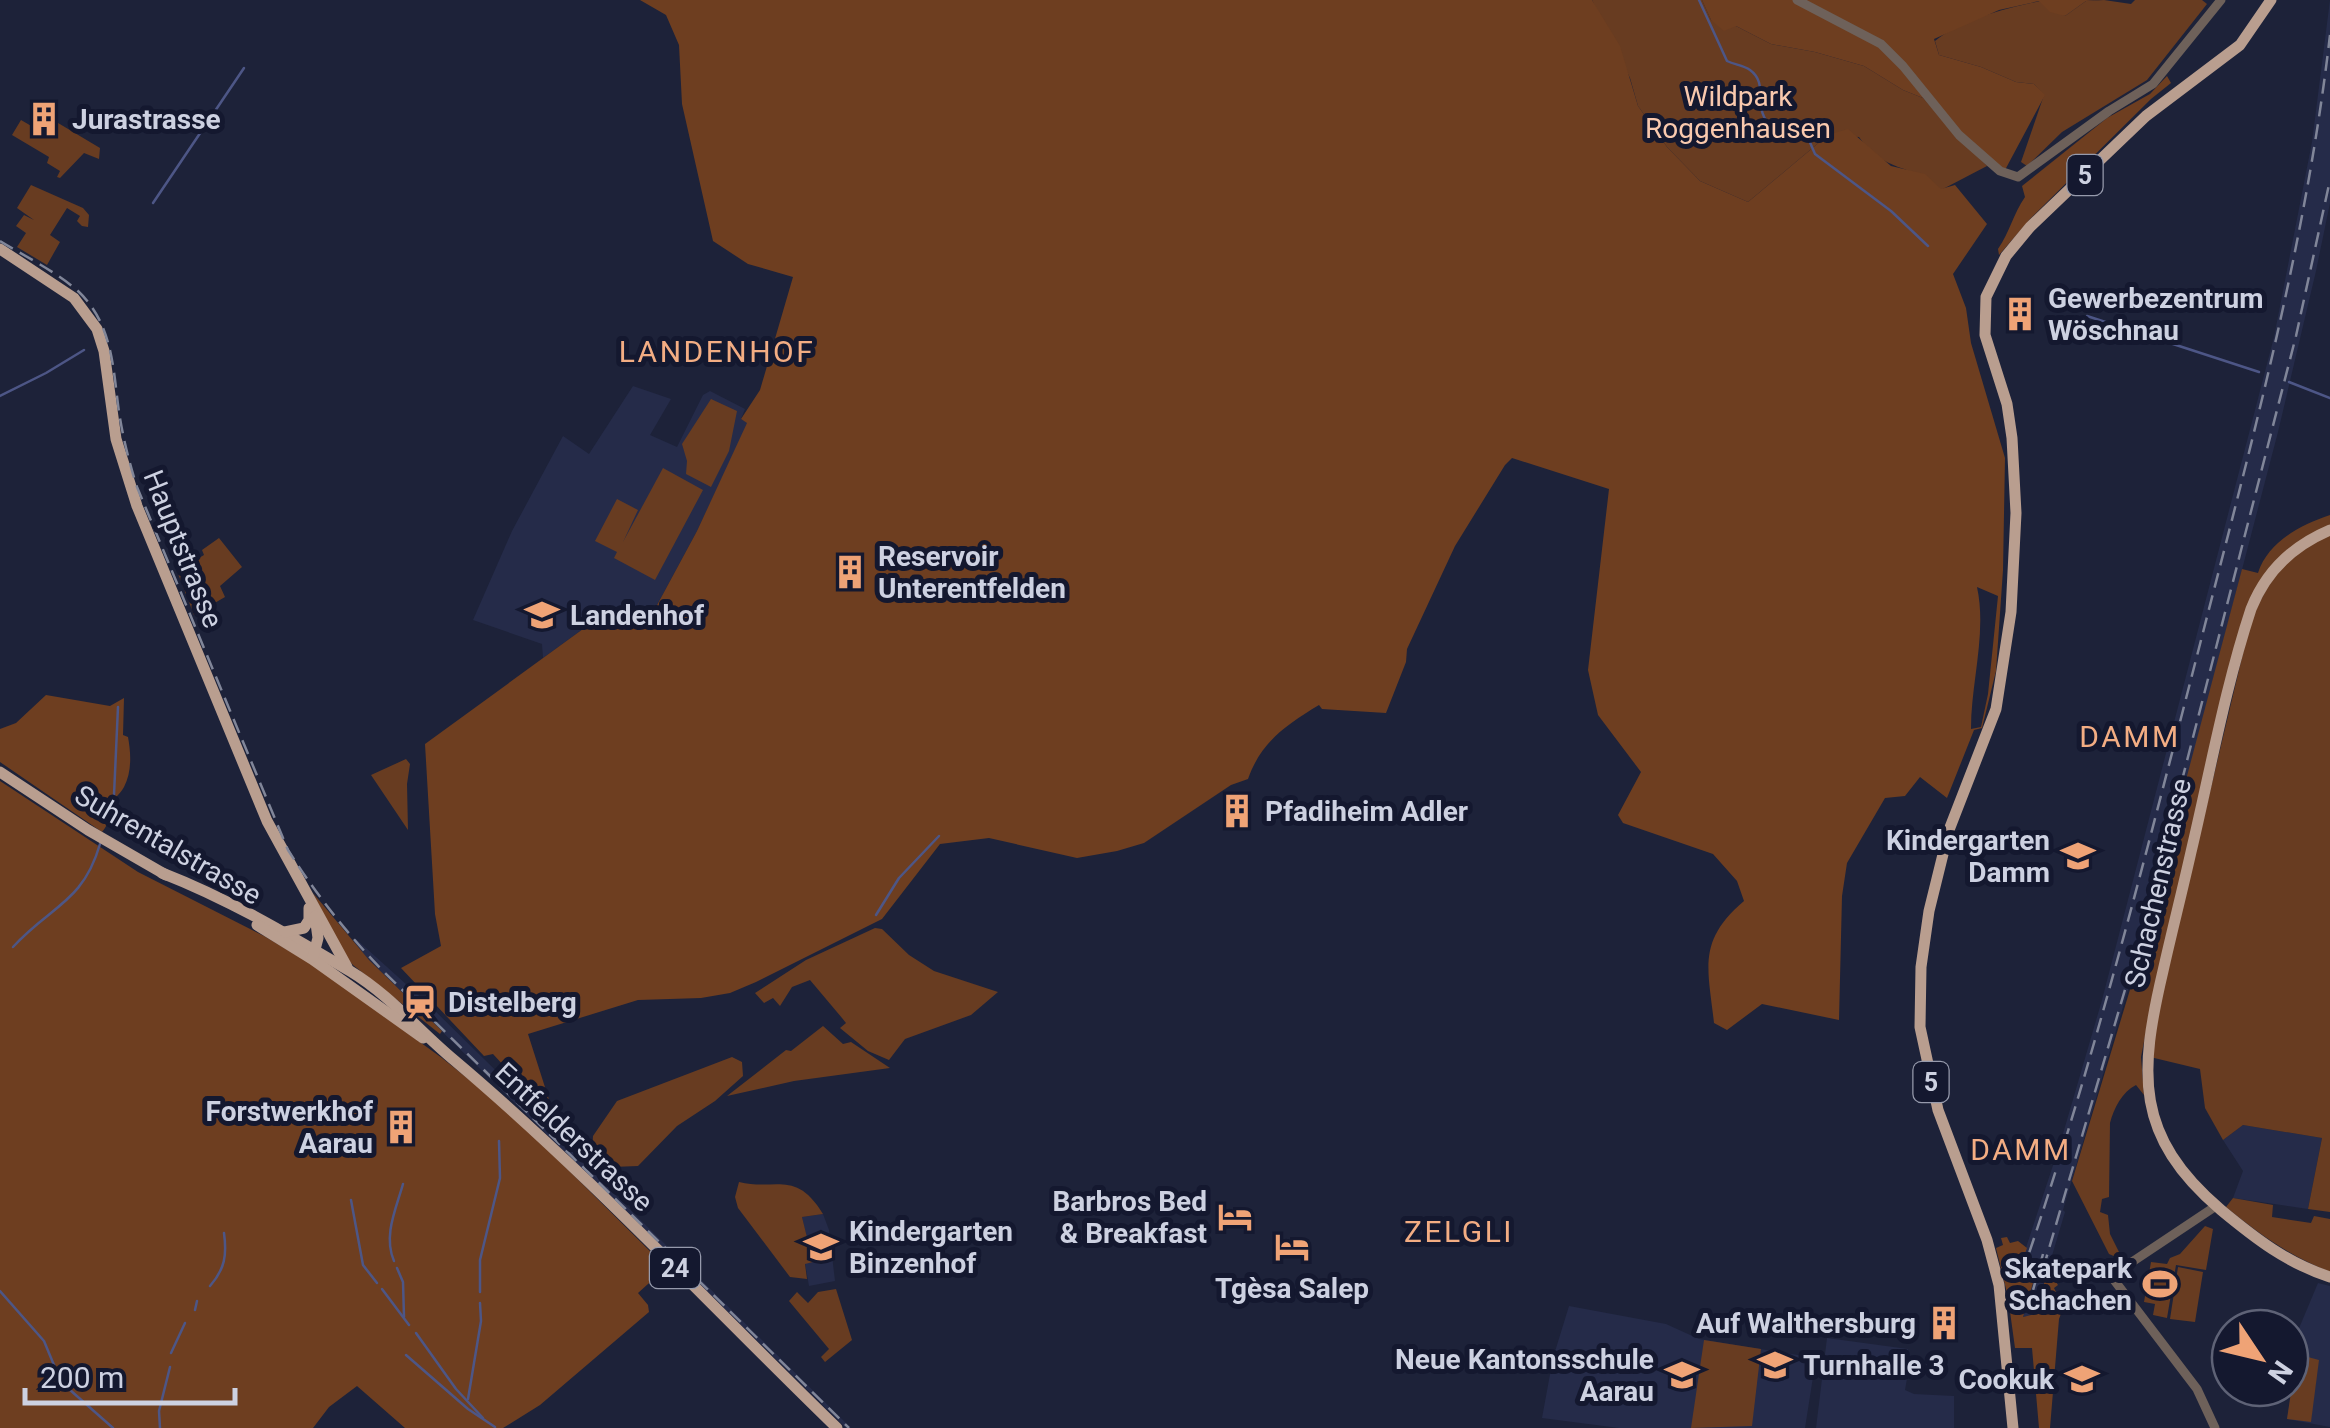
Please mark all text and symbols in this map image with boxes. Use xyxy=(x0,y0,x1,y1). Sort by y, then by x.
park label: Wildpark Roggenhausen xyxy=(1645,80,1831,145)
building icon: Jurastrasse xyxy=(25,100,63,138)
place label: Jurastrasse xyxy=(72,103,221,136)
road number: 5 xyxy=(2068,155,2102,195)
place label: Gewerbezentrum Wöschnau xyxy=(2048,282,2264,347)
building icon: Gewerbezentrum Wöschnau xyxy=(2001,295,2039,333)
district label: LANDENHOF xyxy=(619,334,815,369)
street label: Hauptstrasse xyxy=(136,465,230,633)
place label: Reservoir Unterentfelden xyxy=(878,540,1066,605)
building icon: Reservoir Unterentfelden xyxy=(831,553,869,591)
school or university icon: Landenhof xyxy=(523,596,561,634)
place label: Landenhof xyxy=(570,599,705,632)
district label: DAMM xyxy=(2079,719,2181,754)
street label: Schachenstrasse xyxy=(2118,775,2198,991)
street label: Suhrentalstrasse xyxy=(69,778,267,912)
building icon: Pfadiheim Adler xyxy=(1218,792,1256,830)
place label: Pfadiheim Adler xyxy=(1265,795,1468,828)
place label: Kindergarten Damm xyxy=(1886,824,2050,889)
school or university icon: Kindergarten Damm xyxy=(2059,837,2097,875)
station icon: Distelberg xyxy=(401,983,439,1021)
place label: Distelberg xyxy=(448,986,577,1019)
street label: Entfelderstrasse xyxy=(488,1056,660,1218)
road number: 5 xyxy=(1914,1062,1948,1102)
place label: Forstwerkhof Aarau xyxy=(206,1095,374,1160)
building icon: Forstwerkhof Aarau xyxy=(382,1108,420,1146)
district label: DAMM xyxy=(1970,1132,2072,1167)
place label: Barbros Bed & Breakfast xyxy=(1052,1185,1207,1250)
hotel icon: Barbros Bed & Breakfast xyxy=(1216,1198,1254,1236)
district label: ZELGLI xyxy=(1404,1214,1514,1249)
place label: Kindergarten Binzenhof xyxy=(849,1215,1013,1280)
school or university icon: Kindergarten Binzenhof xyxy=(802,1228,840,1266)
hotel icon: Tgèsa Salep xyxy=(1273,1228,1311,1266)
road number: 24 xyxy=(650,1248,700,1288)
place label: Skatepark Schachen xyxy=(2004,1252,2133,1317)
sports icon: Skatepark Schachen xyxy=(2141,1265,2179,1303)
place label: Tgèsa Salep xyxy=(1215,1272,1369,1305)
building icon: Auf Walthersburg xyxy=(1925,1304,1963,1342)
place label: Auf Walthersburg xyxy=(1696,1307,1916,1340)
north arrow xyxy=(2210,1308,2310,1408)
scale bar xyxy=(25,1343,235,1405)
place label: Neue Kantonsschule Aarau xyxy=(1395,1343,1654,1408)
school or university icon: Turnhalle 3 xyxy=(1756,1346,1794,1384)
place label: Turnhalle 3 xyxy=(1803,1349,1945,1382)
text: N xyxy=(2261,1354,2299,1390)
school or university icon: Neue Kantonsschule Aarau xyxy=(1663,1356,1701,1394)
text: 200 m xyxy=(40,1360,124,1395)
school or university icon: Cookuk xyxy=(2063,1360,2101,1398)
place label: Cookuk xyxy=(1958,1363,2055,1396)

